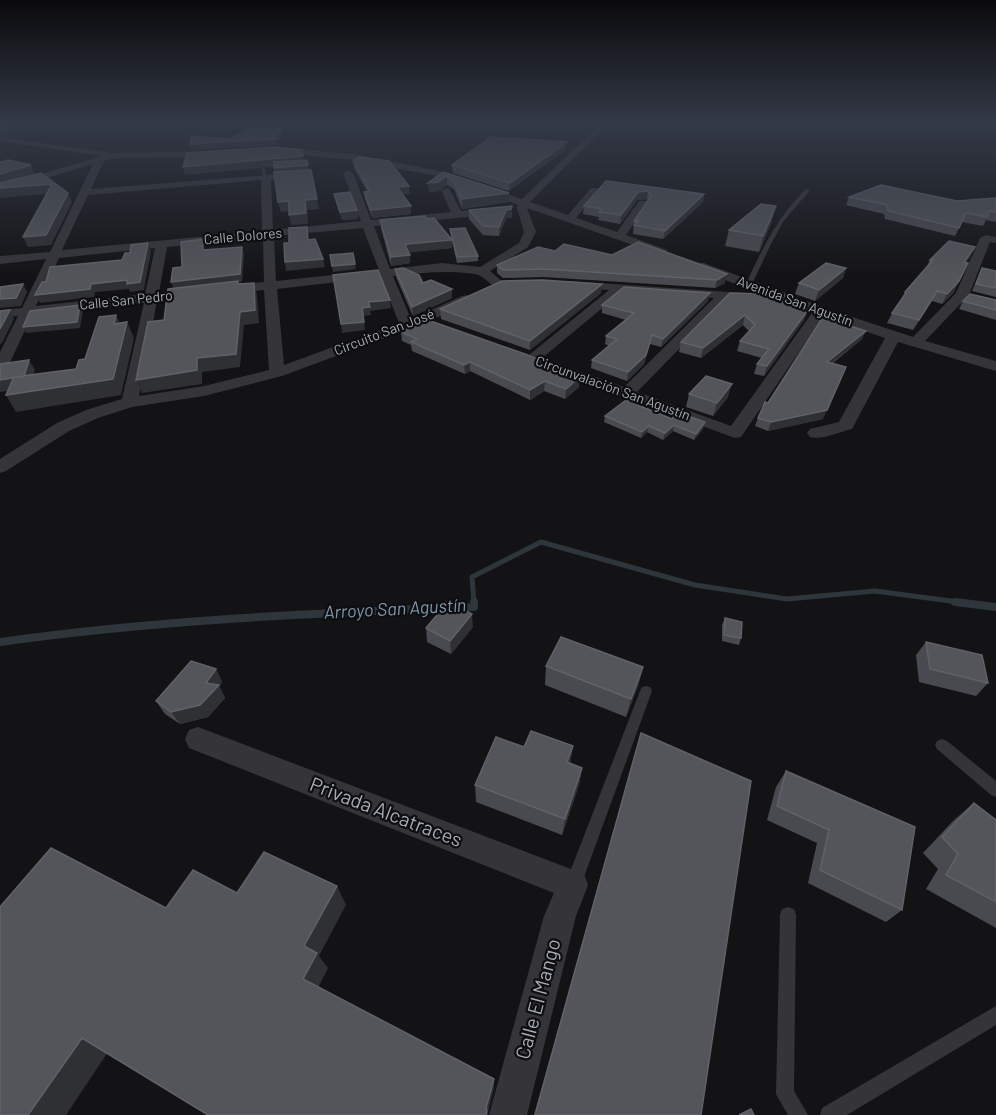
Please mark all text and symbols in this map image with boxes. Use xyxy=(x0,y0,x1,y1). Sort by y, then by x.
street label: Calle Dolores xyxy=(203,224,283,247)
street label: Avenida San Agustín xyxy=(735,272,855,329)
street label: Calle San Pedro xyxy=(78,286,173,313)
street label: Circuito San José xyxy=(331,305,436,359)
street label: Circunvalación San Agustín xyxy=(534,352,693,423)
water label: Arroyo San Agustín xyxy=(323,593,467,623)
street label: Privada Alcatraces xyxy=(307,771,466,851)
street label: Calle El Mango xyxy=(509,936,565,1062)

